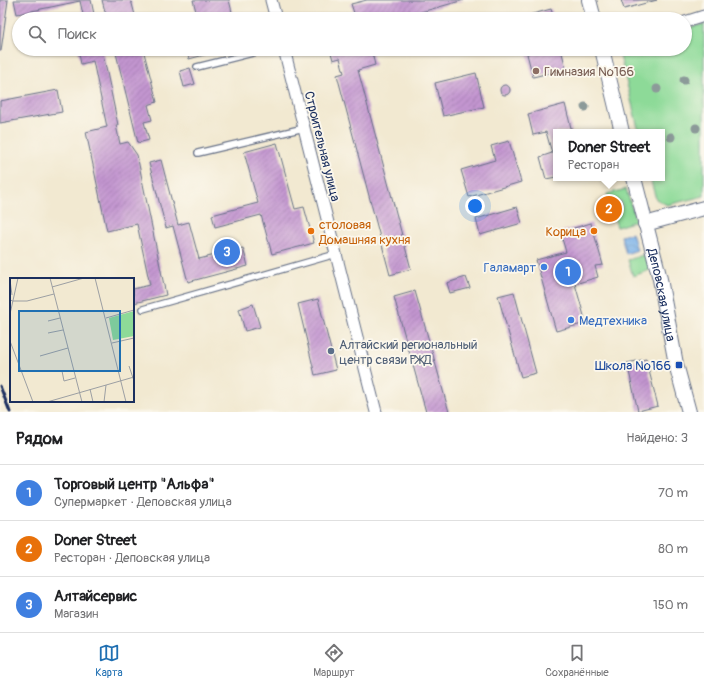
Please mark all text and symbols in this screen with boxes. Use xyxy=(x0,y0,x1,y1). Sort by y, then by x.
search box xyxy=(12,12,692,56)
icon: search xyxy=(26,23,48,45)
text: Поиск xyxy=(58,25,97,44)
place label: Гимназия №166 xyxy=(544,64,634,80)
marker: Гимназия №166 xyxy=(531,66,541,76)
street label: Строительная улица xyxy=(301,89,343,203)
popup xyxy=(553,129,665,181)
text: Doner Street xyxy=(568,138,650,157)
text: Ресторан xyxy=(568,157,619,173)
pin: 2 xyxy=(596,194,622,224)
your location xyxy=(465,196,485,216)
place label: столовая Домашняя кухня xyxy=(318,217,410,248)
place label: Корица xyxy=(545,224,586,240)
marker: столовая Домашняя кухня xyxy=(306,226,316,236)
marker: Корица xyxy=(589,226,599,236)
pin: 3 xyxy=(214,237,240,267)
street label: Деповская улица xyxy=(643,246,679,343)
pin: 1 xyxy=(555,257,581,287)
place label: Галамарт xyxy=(484,260,536,276)
marker: Галамарт xyxy=(539,262,549,272)
inset map xyxy=(10,278,134,402)
place label: Медтехника xyxy=(579,313,647,329)
marker: Медтехника xyxy=(566,315,576,325)
place label: Алтайский региональный центр связи РЖД xyxy=(339,337,477,368)
marker: Алтайский региональный центр связи РЖД xyxy=(326,346,336,356)
place label: Школа №166 xyxy=(595,358,671,374)
marker: Школа №166 xyxy=(674,360,684,370)
text: Рядом xyxy=(16,428,63,449)
text: Найдено: 3 xyxy=(626,430,688,446)
text: Торговый центр "Альфа" xyxy=(54,475,215,494)
text: 1 xyxy=(26,485,32,501)
text: 70 m xyxy=(658,485,688,501)
text: Супермаркет · Деповская улица xyxy=(54,494,232,510)
text: Doner Street xyxy=(54,531,137,550)
text: 2 xyxy=(25,541,33,557)
text: 80 m xyxy=(658,541,688,557)
text: Ресторан · Деповская улица xyxy=(54,550,210,566)
text: Алтайсервис xyxy=(54,587,137,606)
text: 3 xyxy=(25,597,33,613)
text: 150 m xyxy=(653,597,688,613)
text: Магазин xyxy=(54,606,98,622)
tab: Карта xyxy=(95,642,123,679)
tab: Маршрут xyxy=(313,642,355,679)
tab: Сохранённые xyxy=(545,642,609,679)

